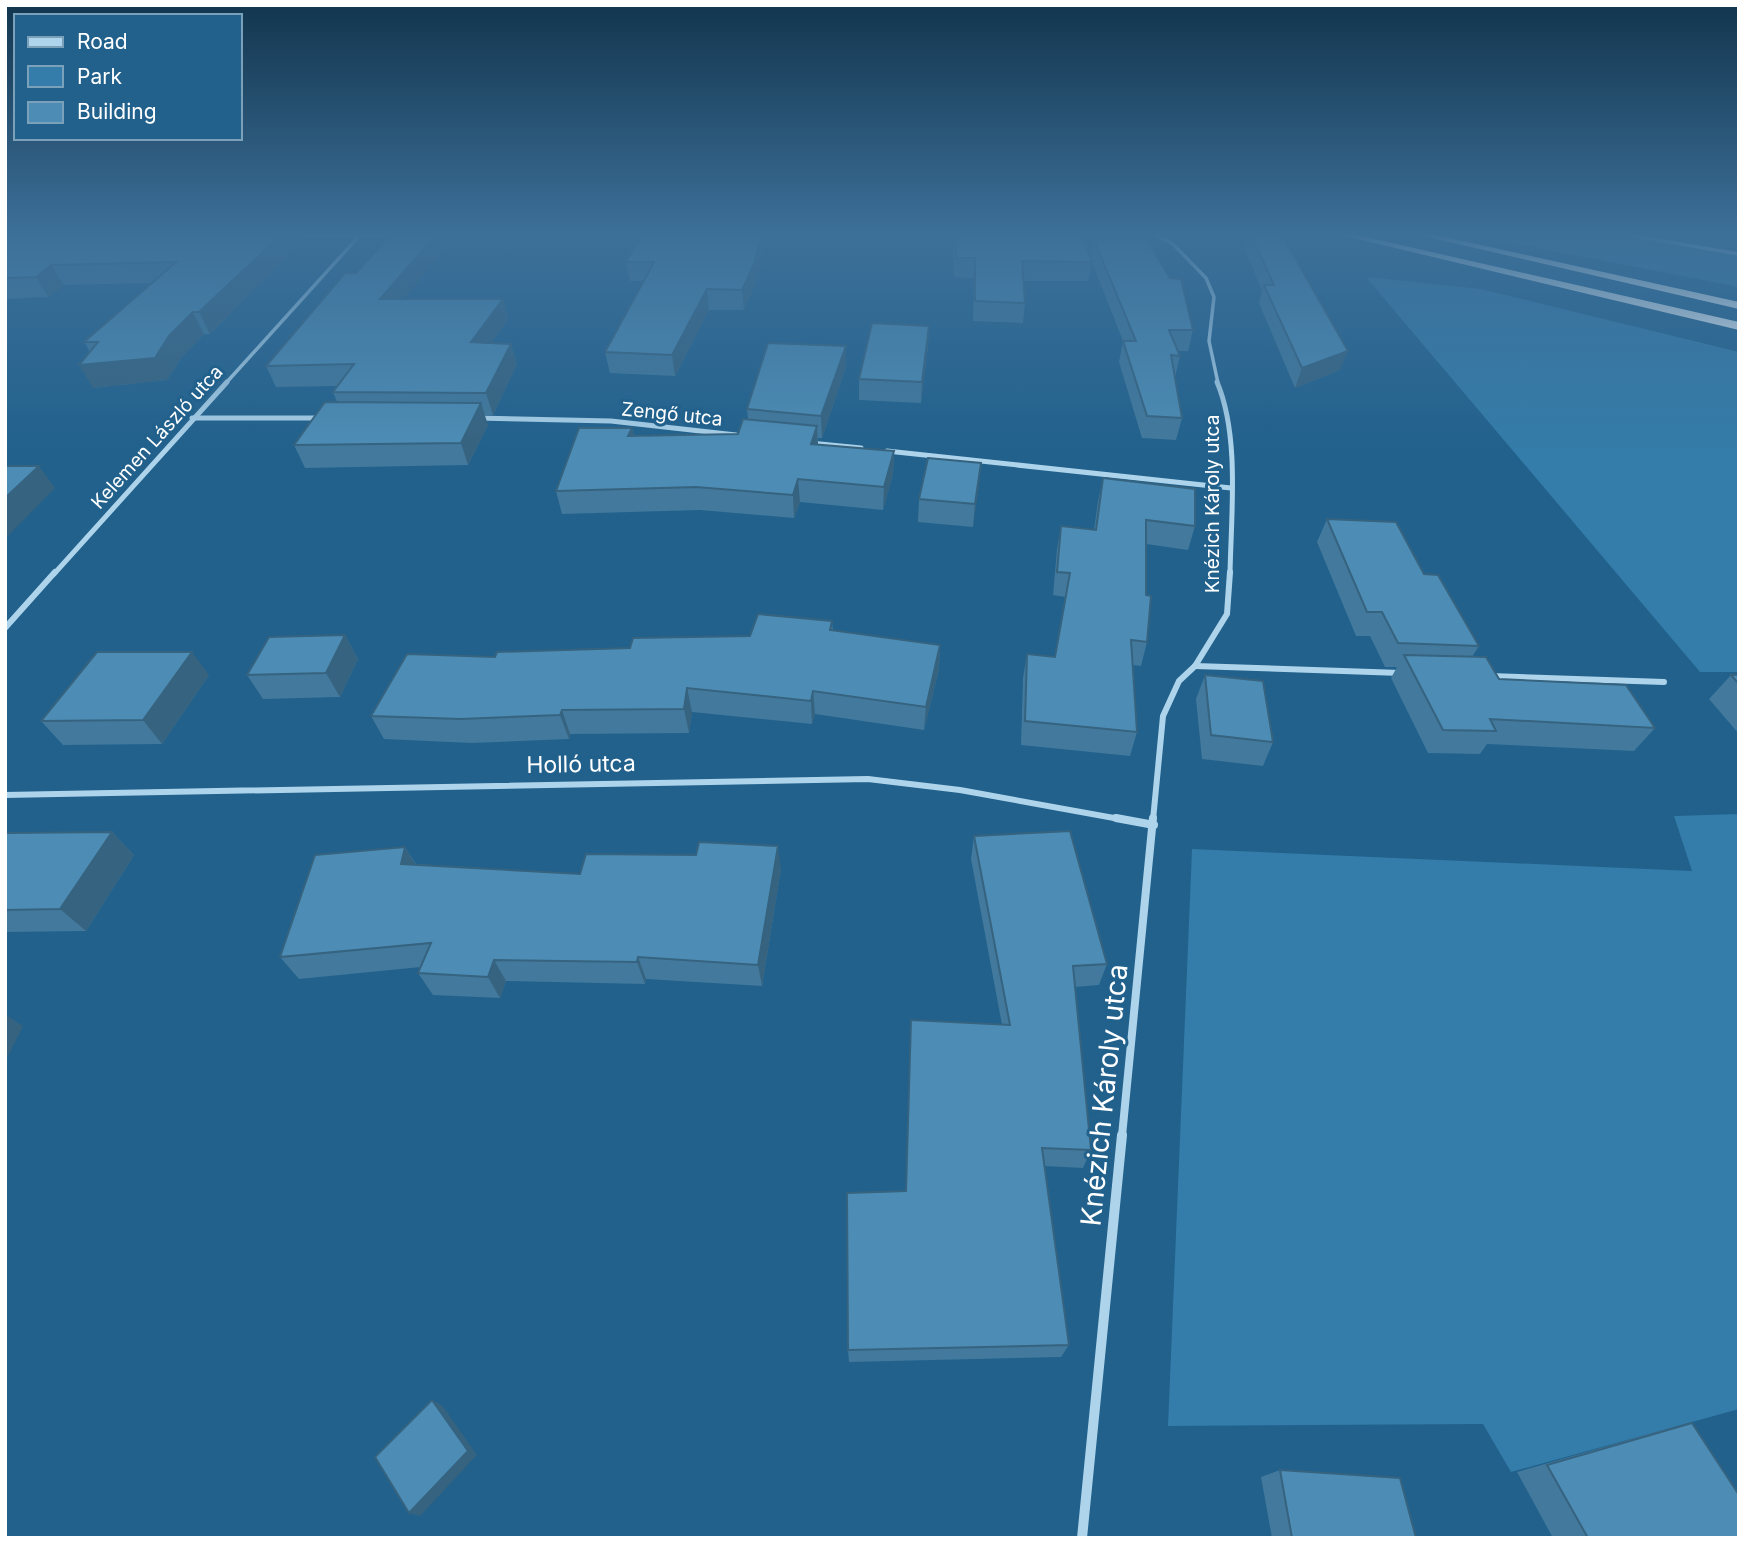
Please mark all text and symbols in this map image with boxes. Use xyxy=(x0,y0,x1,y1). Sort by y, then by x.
legend xyxy=(14,14,242,140)
text: Road xyxy=(77,29,128,54)
text: Park xyxy=(77,64,122,89)
text: Building xyxy=(77,99,157,124)
street label: Kelemen László utca xyxy=(86,360,228,514)
street label: Zengő utca xyxy=(620,397,724,431)
street label: Knézich Károly utca xyxy=(1201,415,1224,593)
street label: Holló utca xyxy=(526,749,636,779)
street label: Knézich Károly utca xyxy=(1073,962,1135,1228)

